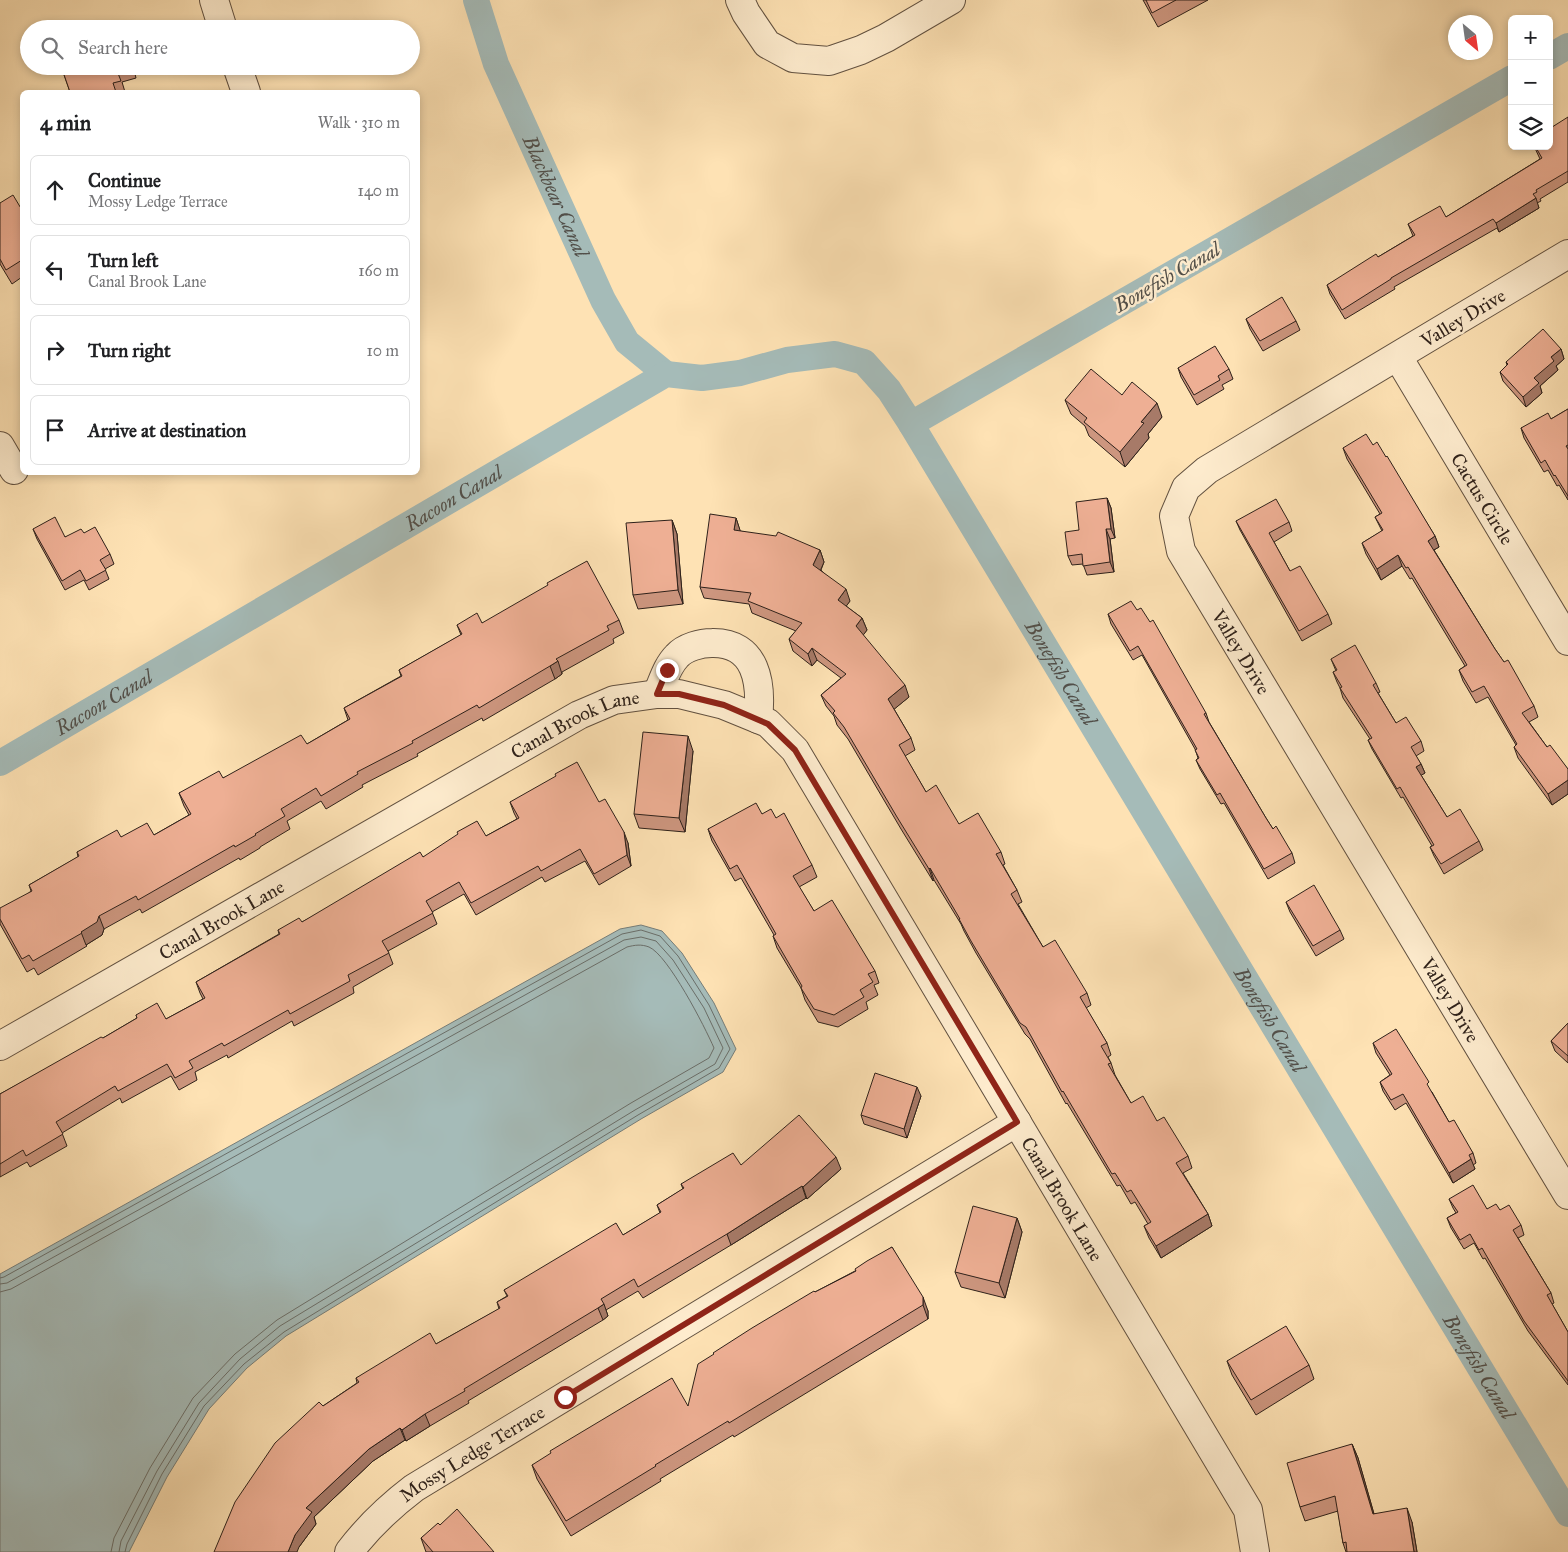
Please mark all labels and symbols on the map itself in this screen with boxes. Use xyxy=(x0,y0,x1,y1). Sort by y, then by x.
north arrow xyxy=(1448,15,1493,60)
water label: Blackbear Canal xyxy=(517,131,595,262)
water label: Bonefish Canal xyxy=(1109,236,1226,317)
street label: Valley Drive xyxy=(1416,284,1510,353)
street label: Cactus Circle xyxy=(1446,448,1519,549)
water label: Racoon Canal xyxy=(399,460,508,537)
street label: Valley Drive xyxy=(1207,604,1276,698)
water label: Bonefish Canal xyxy=(1020,615,1103,731)
route end xyxy=(656,659,679,682)
water label: Racoon Canal xyxy=(50,664,158,741)
street label: Canal Brook Lane xyxy=(506,685,641,763)
street label: Canal Brook Lane xyxy=(155,875,288,964)
street label: Valley Drive xyxy=(1416,952,1485,1046)
water label: Bonefish Canal xyxy=(1229,962,1312,1078)
street label: Canal Brook Lane xyxy=(1017,1133,1108,1265)
water label: Bonefish Canal xyxy=(1438,1309,1521,1425)
route start xyxy=(554,1386,577,1409)
street label: Mossy Ledge Terrace xyxy=(395,1400,549,1507)

